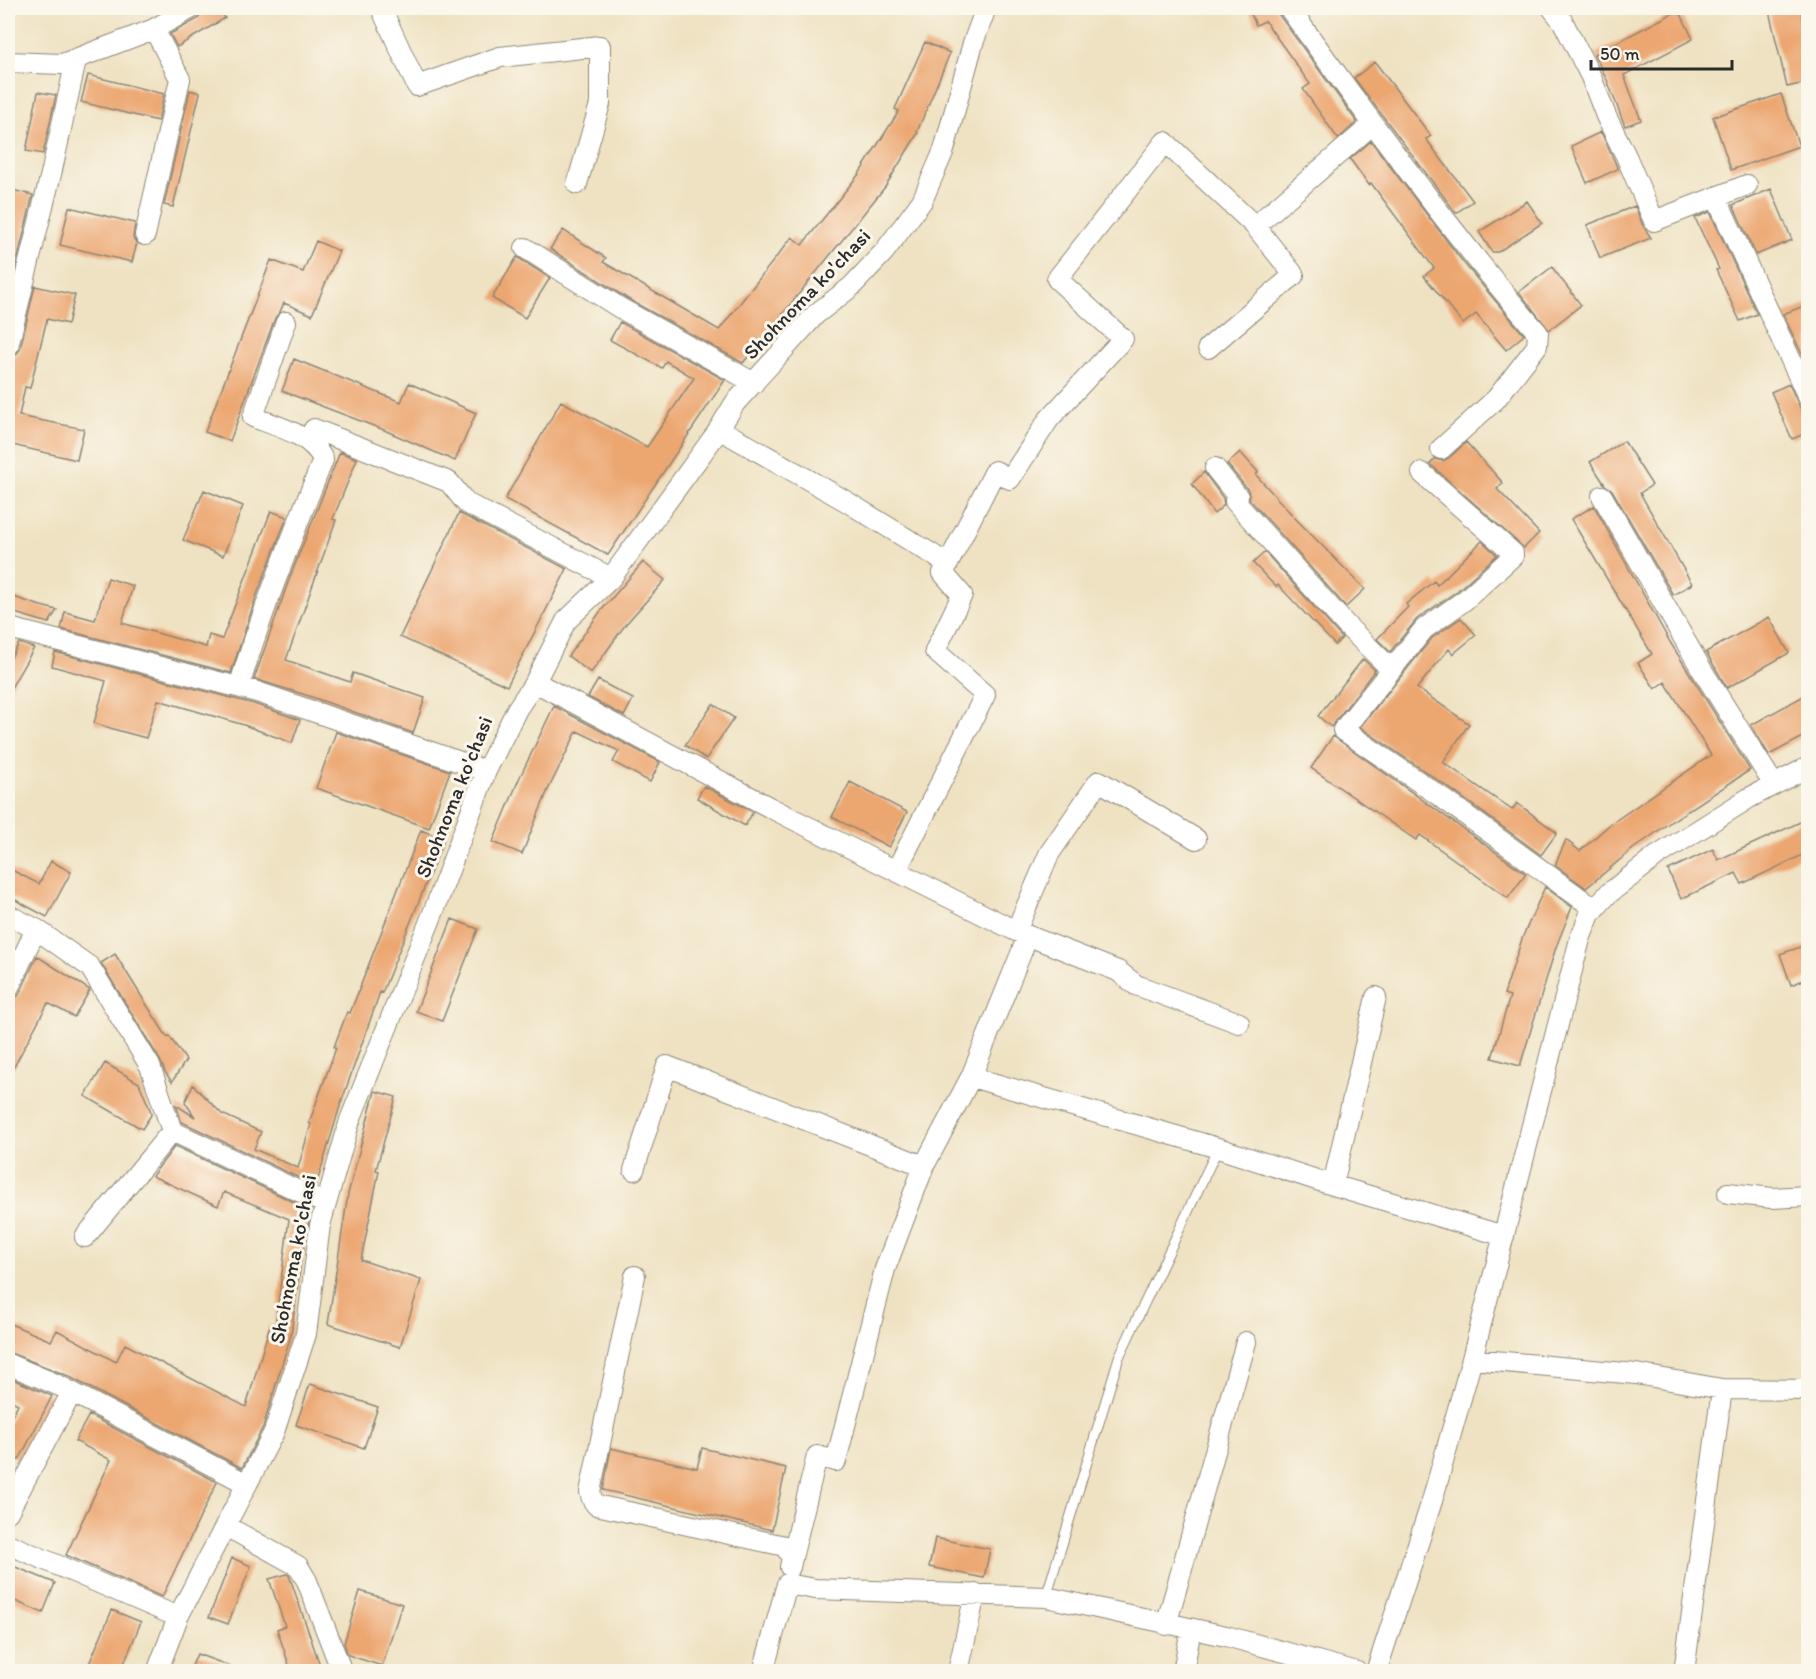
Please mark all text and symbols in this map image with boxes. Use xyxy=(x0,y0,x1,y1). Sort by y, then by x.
scale bar xyxy=(1591,33,1732,71)
text: 50 m xyxy=(1600,43,1640,65)
street label: Shohnoma ko'chasi xyxy=(738,223,875,364)
street label: Shohnoma ko'chasi xyxy=(410,712,497,881)
street label: Shohnoma ko'chasi xyxy=(264,1172,321,1346)

